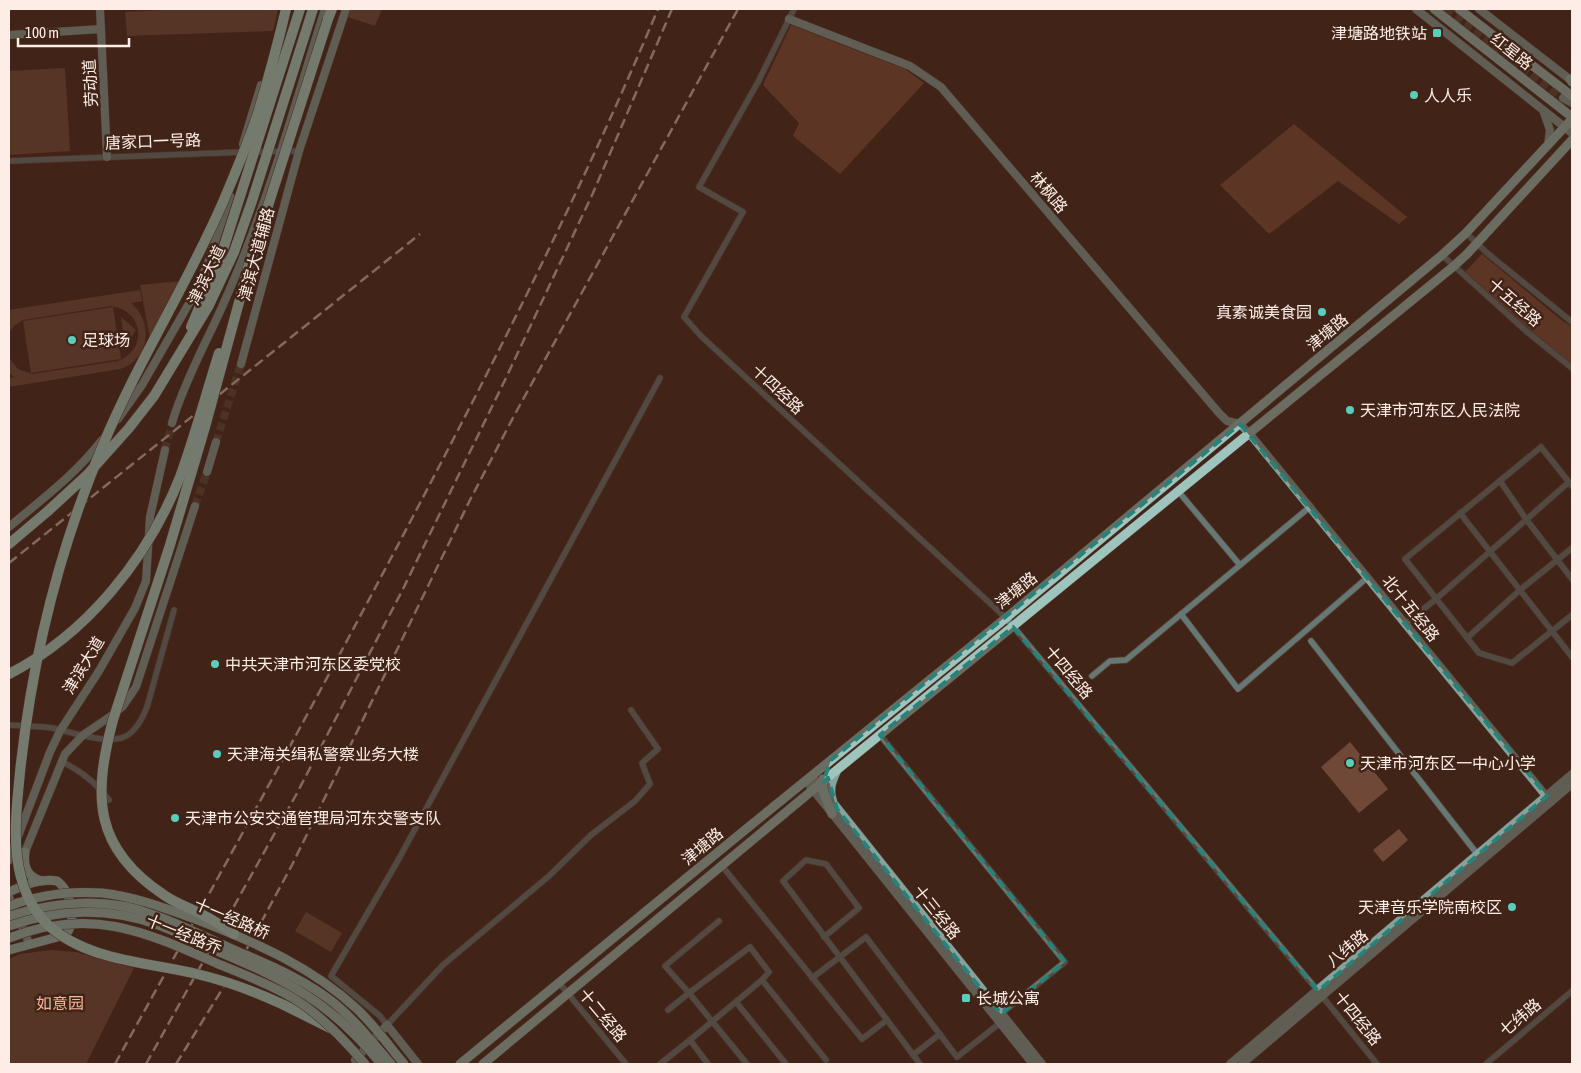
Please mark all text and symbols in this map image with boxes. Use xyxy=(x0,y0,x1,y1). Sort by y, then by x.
scale bar xyxy=(18,15,129,47)
text: 100 m xyxy=(25,24,59,41)
place label: 津塘路地铁站 xyxy=(1331,24,1427,42)
marker: 津塘路地铁站 xyxy=(1431,27,1443,39)
street label: 红星路 xyxy=(1488,29,1536,73)
street label: 劳动道 xyxy=(80,59,100,107)
place label: 人人乐 xyxy=(1424,86,1472,104)
marker: 人人乐 xyxy=(1408,89,1420,101)
street label: 唐家口一号路 xyxy=(105,130,201,152)
street label: 林枫路 xyxy=(1027,168,1071,216)
street label: 津滨大道辅路 xyxy=(235,205,277,303)
street label: 津滨大道 xyxy=(184,242,228,308)
street label: 十五经路 xyxy=(1485,274,1545,330)
place label: 真素诚美食园 xyxy=(1216,303,1312,321)
marker: 真素诚美食园 xyxy=(1316,306,1328,318)
street label: 津塘路 xyxy=(1303,310,1351,354)
place label: 足球场 xyxy=(82,331,130,349)
marker: 足球场 xyxy=(66,334,78,346)
street label: 十四经路 xyxy=(748,361,808,417)
place label: 天津市河东区人民法院 xyxy=(1360,401,1520,419)
marker: 天津市河东区人民法院 xyxy=(1344,404,1356,416)
street label: 津塘路 xyxy=(992,568,1040,612)
street label: 北十五经路 xyxy=(1379,571,1443,645)
street label: 津滨大道 xyxy=(59,633,107,697)
street label: 十四经路 xyxy=(1042,642,1096,702)
place label: 中共天津市河东区委党校 xyxy=(225,655,401,673)
marker: 中共天津市河东区委党校 xyxy=(209,658,221,670)
place label: 天津海关缉私警察业务大楼 xyxy=(227,745,419,763)
marker: 天津海关缉私警察业务大楼 xyxy=(211,748,223,760)
place label: 天津市河东区一中心小学 xyxy=(1360,754,1536,772)
marker: 天津市河东区一中心小学 xyxy=(1344,757,1356,769)
place label: 天津市公安交通管理局河东交警支队 xyxy=(185,809,441,827)
marker: 天津市公安交通管理局河东交警支队 xyxy=(169,812,181,824)
street label: 津塘路 xyxy=(678,824,726,868)
street label: 十三经路 xyxy=(910,881,964,943)
street label: 十一经路桥 xyxy=(192,894,272,942)
place label: 天津音乐学院南校区 xyxy=(1358,898,1502,916)
marker: 天津音乐学院南校区 xyxy=(1506,901,1518,913)
street label: 十一经路乔 xyxy=(144,911,224,957)
street label: 八纬路 xyxy=(1323,926,1371,970)
street label: 十二经路 xyxy=(576,985,630,1045)
street label: 十四经路 xyxy=(1331,987,1385,1049)
place label: 长城公寓 xyxy=(976,989,1040,1007)
marker: 长城公寓 xyxy=(960,992,972,1004)
park label: 如意园 xyxy=(36,994,84,1012)
street label: 七纬路 xyxy=(1496,995,1544,1039)

